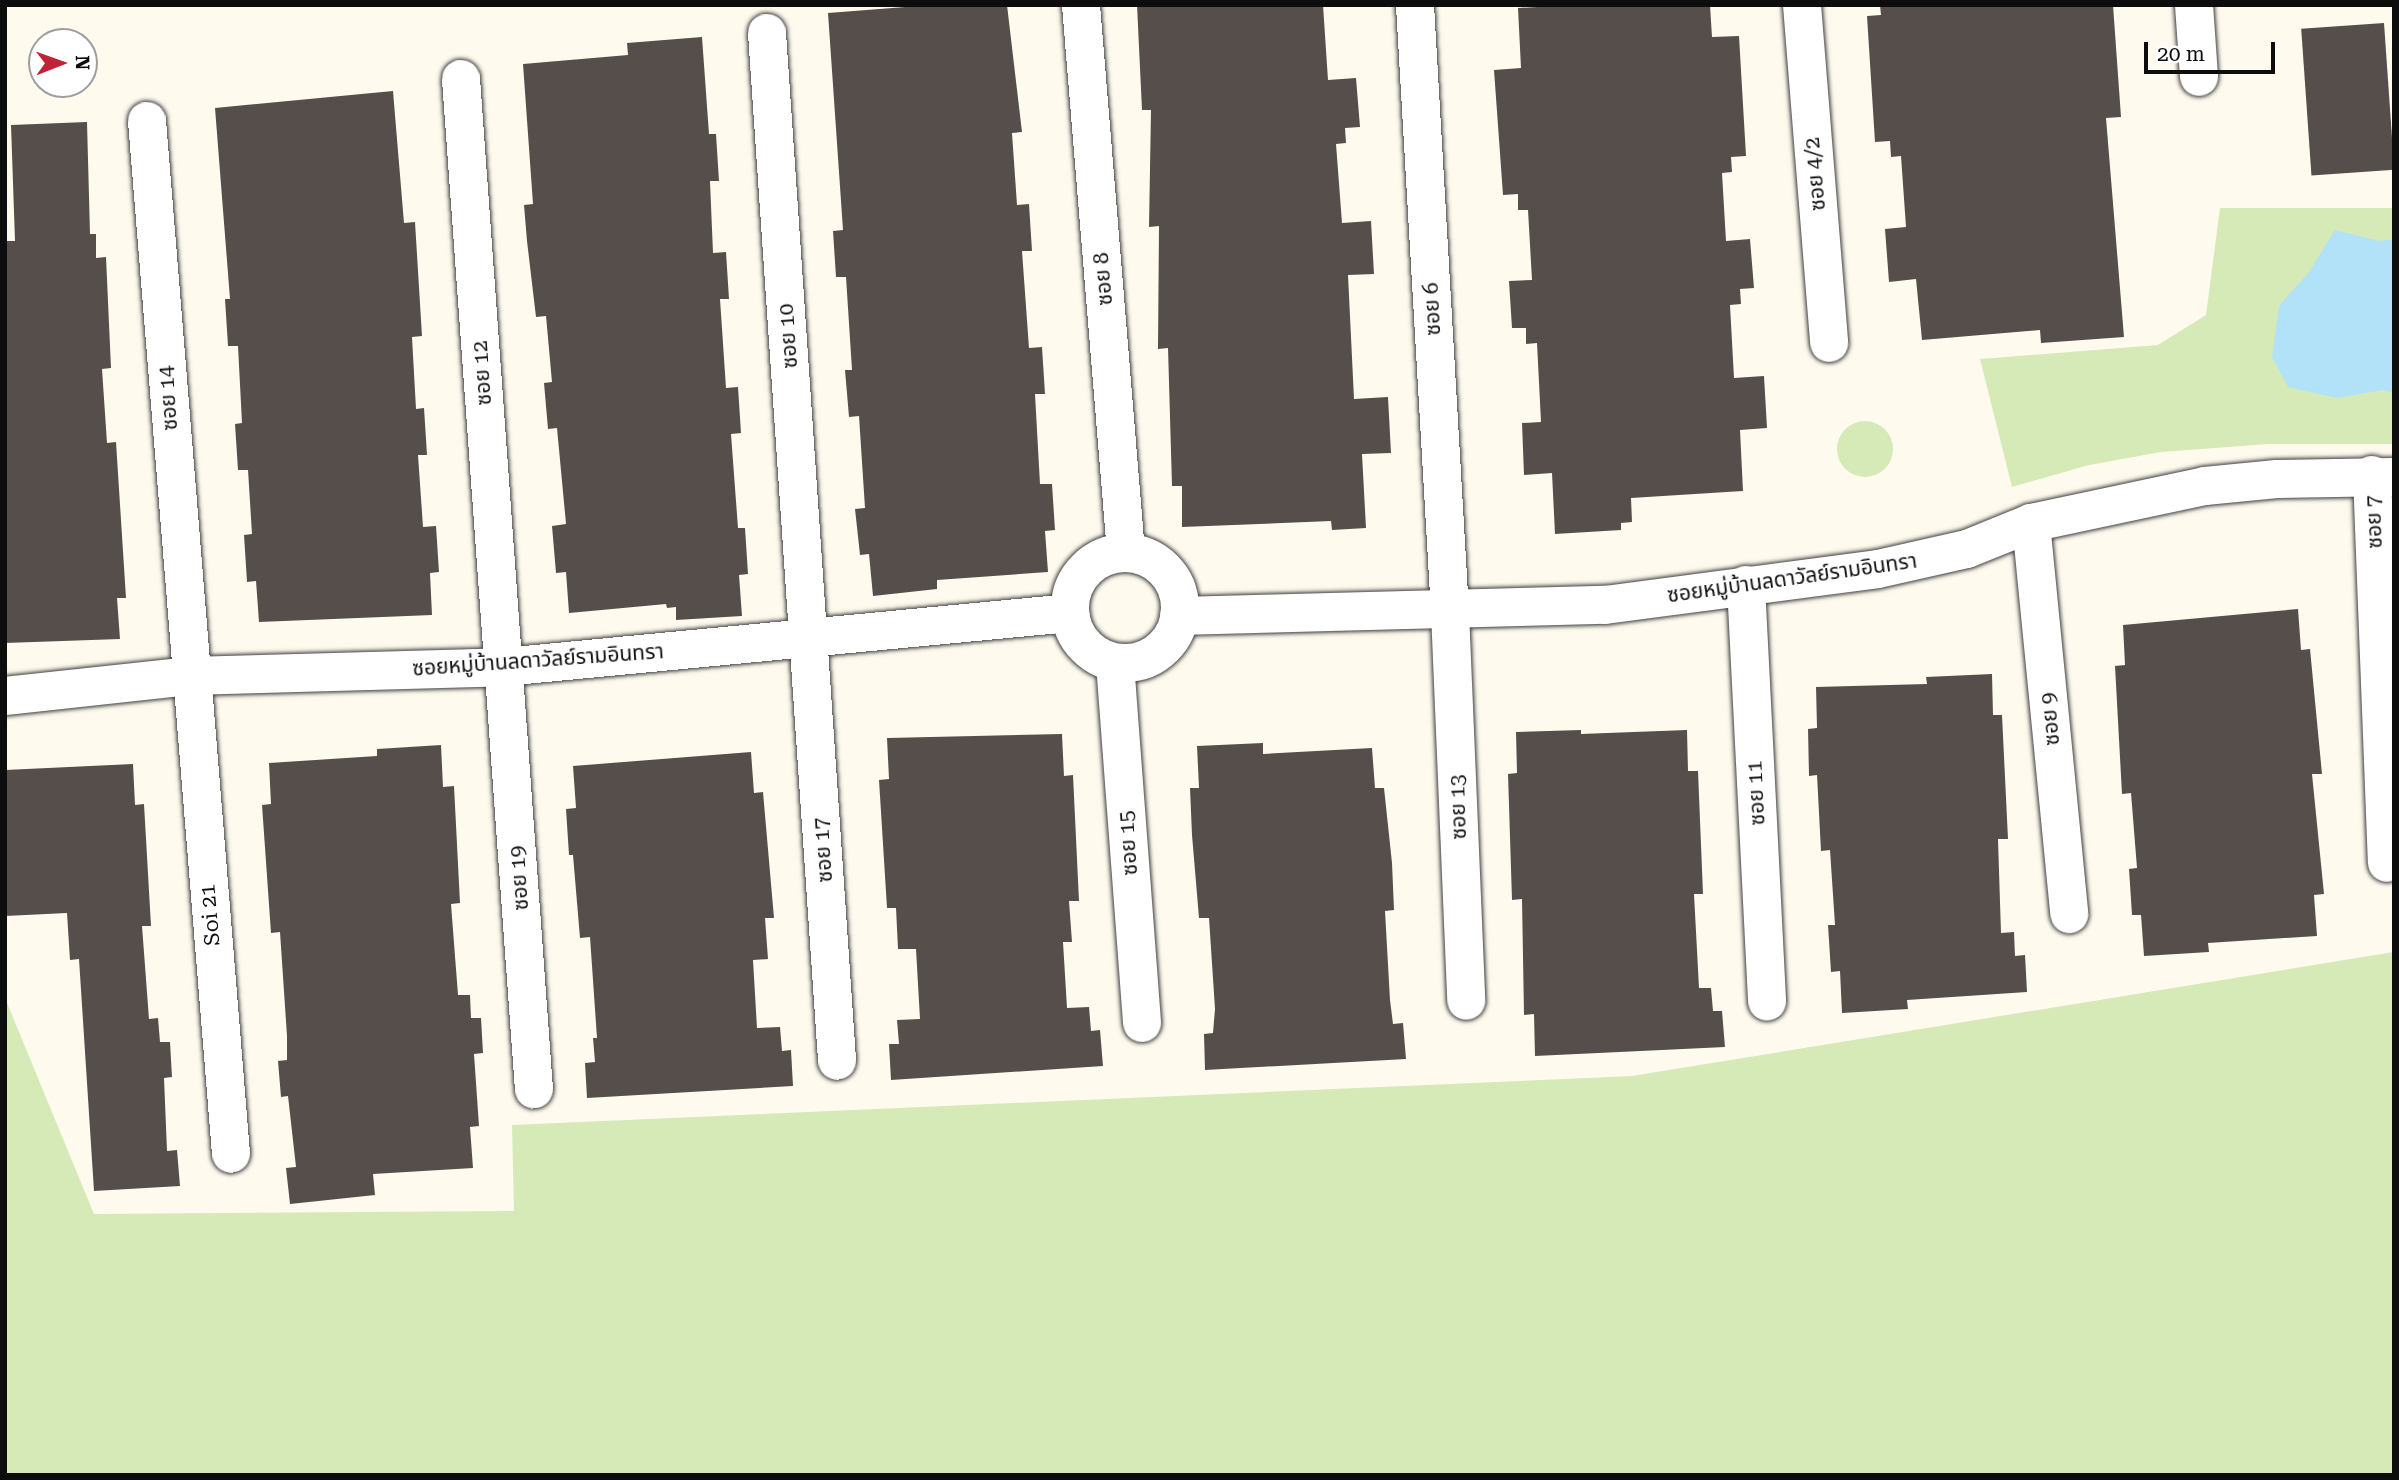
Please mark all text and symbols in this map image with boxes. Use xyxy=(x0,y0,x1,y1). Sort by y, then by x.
north arrow xyxy=(28,28,98,98)
scale bar xyxy=(2147,28,2278,72)
text: 20 m xyxy=(2157,42,2205,66)
text: N xyxy=(71,55,94,70)
street label: ซอย 4/2 xyxy=(1799,136,1831,212)
street label: ซอย 8 xyxy=(1088,251,1118,307)
street label: ซอย 6 xyxy=(1418,282,1446,336)
street label: ซอย 10 xyxy=(773,303,803,369)
street label: ซอย 12 xyxy=(467,340,497,406)
street label: ซอย 14 xyxy=(153,365,183,431)
street label: ซอย 7 xyxy=(2360,495,2388,549)
street label: ซอยหมู่บ้านลดาวัลย์รามอินทรา xyxy=(1666,548,1918,608)
street label: ซอยหมู่บ้านลดาวัลย์รามอินทรา xyxy=(411,639,665,681)
street label: ซอย 9 xyxy=(2035,691,2065,747)
street label: ซอย 11 xyxy=(1742,760,1770,826)
street label: ซอย 13 xyxy=(1444,774,1472,840)
street label: ซอย 15 xyxy=(1113,810,1143,876)
street label: ซอย 17 xyxy=(808,817,838,883)
street label: ซอย 19 xyxy=(504,845,534,911)
street label: Soi 21 xyxy=(195,883,225,947)

